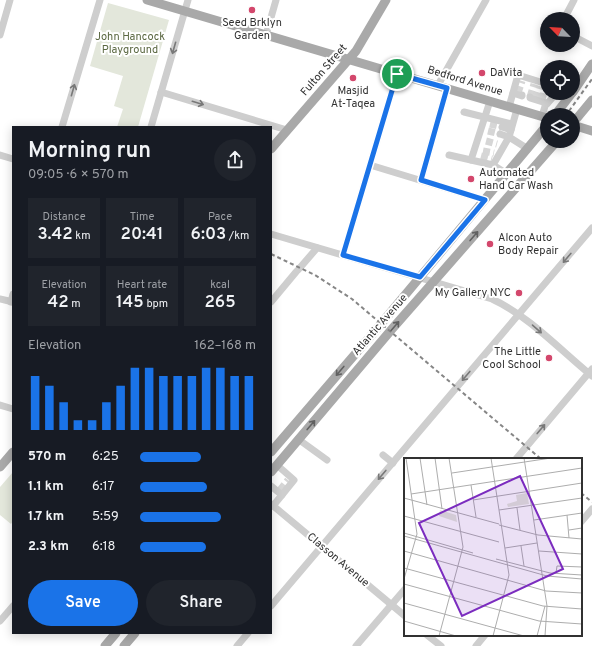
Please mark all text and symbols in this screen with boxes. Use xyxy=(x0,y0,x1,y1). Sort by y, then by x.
marker: Seed Brklyn Garden xyxy=(247,5,257,15)
north arrow xyxy=(540,12,580,52)
map controls xyxy=(540,12,580,148)
place label: Seed Brklyn Garden xyxy=(222,16,282,43)
park label: John Hancock Playground xyxy=(95,30,165,57)
street label: Fulton Street xyxy=(298,41,350,99)
one-way arrow xyxy=(170,42,177,55)
pin xyxy=(380,57,414,91)
button: locate xyxy=(540,60,580,100)
icon: arrive xyxy=(386,63,408,85)
street label: Bedford Avenue xyxy=(426,63,505,99)
place label: DaVita xyxy=(490,66,522,80)
marker: DaVita xyxy=(477,68,487,78)
marker: Masjid At-Taqea xyxy=(348,73,358,83)
one-way arrow xyxy=(70,83,77,96)
place label: Masjid At-Taqea xyxy=(331,84,375,111)
one-way arrow xyxy=(192,100,205,107)
button: layers xyxy=(540,108,580,148)
text: Morning run xyxy=(28,138,151,165)
button: share xyxy=(214,139,256,181)
place label: Automated Hand Car Wash xyxy=(479,166,553,193)
text: 09:05 · 6 × 570 m xyxy=(28,167,129,183)
marker: Automated Hand Car Wash xyxy=(466,174,476,184)
text: Distance xyxy=(42,210,86,224)
text: Time xyxy=(130,210,154,224)
text: Pace xyxy=(208,210,232,224)
text: 3.42 xyxy=(38,224,73,246)
text: 20:41 xyxy=(121,224,163,246)
text: 6:03 xyxy=(191,224,226,246)
text: km xyxy=(73,229,90,243)
text: /km xyxy=(226,229,249,243)
one-way arrow xyxy=(469,230,478,241)
place label: Alcon Auto Body Repair xyxy=(498,231,559,258)
marker: Alcon Auto Body Repair xyxy=(485,239,495,249)
one-way arrow xyxy=(562,253,571,263)
text: Elevation xyxy=(41,278,87,292)
text: Heart rate xyxy=(117,278,167,292)
text: kcal xyxy=(210,278,230,292)
place label: My Gallery NYC xyxy=(435,286,511,300)
marker: My Gallery NYC xyxy=(514,288,524,298)
street label: Atlantic Avenue xyxy=(349,291,411,359)
text: 42 xyxy=(47,292,69,314)
text: 145 xyxy=(116,292,144,314)
text: 265 xyxy=(204,292,236,314)
text: m xyxy=(69,297,81,311)
text: bpm xyxy=(144,297,168,311)
one-way arrow xyxy=(390,321,400,331)
one-way arrow xyxy=(532,325,542,334)
text: Elevation xyxy=(28,338,81,354)
text: 162–168 m xyxy=(194,338,256,354)
place label: The Little Cool School xyxy=(482,345,541,372)
marker: The Little Cool School xyxy=(544,353,554,363)
one-way arrow xyxy=(336,366,345,377)
one-way arrow xyxy=(462,371,471,382)
one-way arrow xyxy=(306,419,315,430)
one-way arrow xyxy=(536,424,545,435)
text: 570 m xyxy=(28,449,66,465)
text: 6:25 xyxy=(92,449,119,465)
inset map xyxy=(404,458,582,636)
one-way arrow xyxy=(378,470,387,481)
text: 1.1 km xyxy=(28,479,64,495)
text: 6:17 xyxy=(92,479,114,495)
text: 1.7 km xyxy=(28,509,64,525)
text: 5:59 xyxy=(92,509,119,525)
street label: Classon Avenue xyxy=(304,530,372,590)
text: 2.3 km xyxy=(28,539,69,555)
text: 6:18 xyxy=(92,539,115,555)
button: Save xyxy=(28,580,138,626)
button: Share xyxy=(146,580,256,626)

